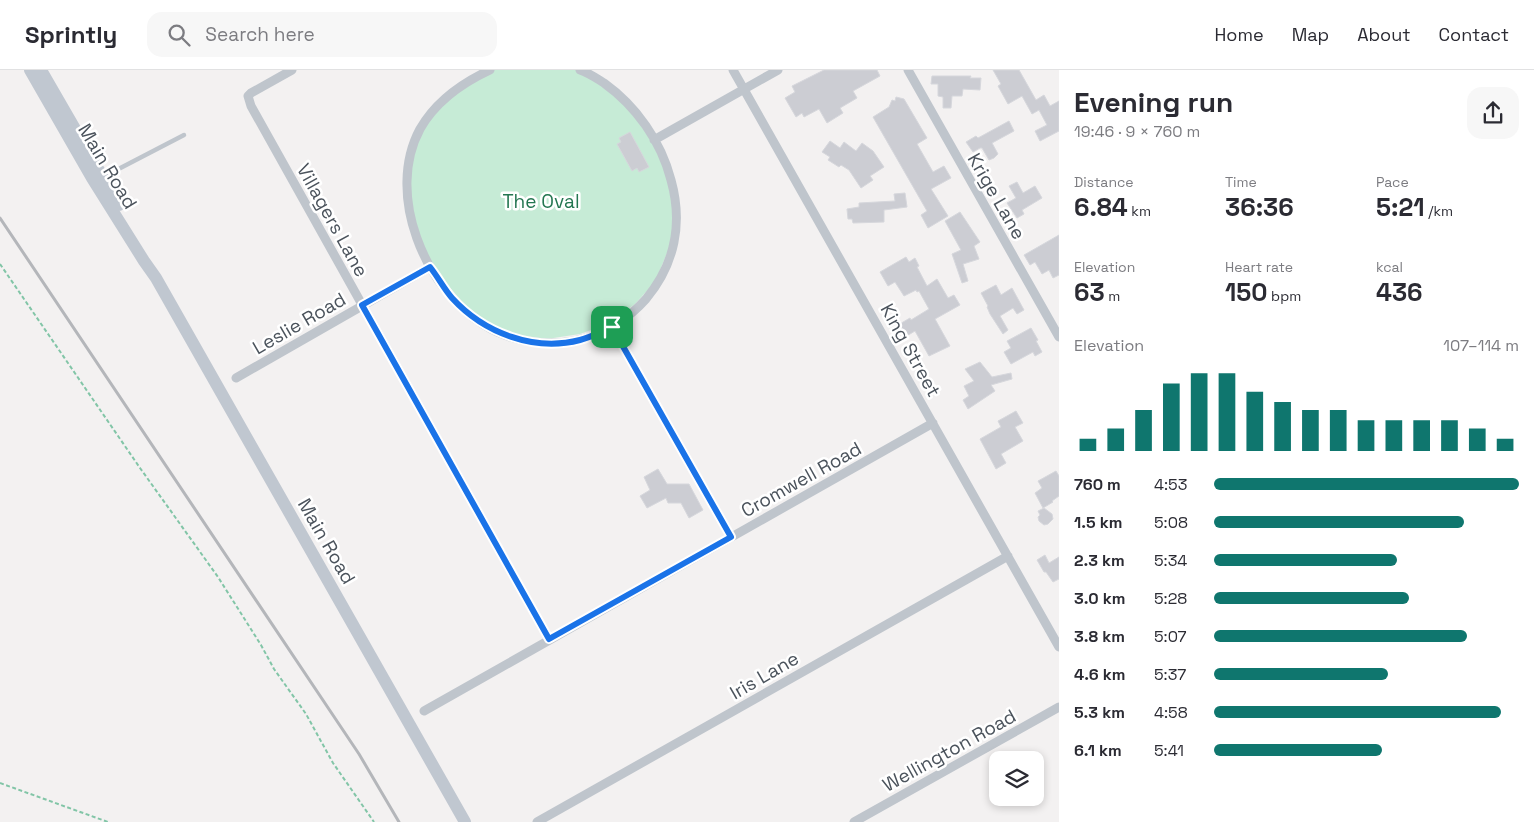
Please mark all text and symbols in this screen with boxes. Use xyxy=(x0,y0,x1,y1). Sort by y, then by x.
search box xyxy=(147,12,497,57)
text: Sprintly xyxy=(25,19,117,50)
icon: search xyxy=(165,21,193,49)
text: Search here xyxy=(205,22,315,47)
text: Home xyxy=(1215,23,1264,46)
text: Map xyxy=(1292,23,1329,46)
text: About xyxy=(1357,23,1411,46)
text: Contact xyxy=(1439,23,1509,46)
text: Evening run xyxy=(1074,84,1233,120)
button: share xyxy=(1467,87,1519,139)
street label: Main Road xyxy=(72,119,143,213)
text: 19:46 · 9 × 760 m xyxy=(1074,121,1200,142)
street label: Krige Lane xyxy=(962,148,1031,244)
street label: Villagers Lane xyxy=(291,159,374,281)
text: Distance xyxy=(1074,173,1134,191)
text: Time xyxy=(1225,173,1257,191)
text: Pace xyxy=(1376,173,1409,191)
park label: The Oval xyxy=(502,189,580,214)
text: 6.84 xyxy=(1074,191,1128,223)
text: 36:36 xyxy=(1225,191,1294,223)
text: 5:21 xyxy=(1376,191,1425,223)
text: km xyxy=(1128,202,1151,220)
text: /km xyxy=(1425,202,1453,220)
text: Elevation xyxy=(1074,258,1135,276)
text: Heart rate xyxy=(1225,258,1293,276)
text: kcal xyxy=(1376,258,1403,276)
text: 63 xyxy=(1074,276,1105,308)
text: 150 xyxy=(1225,276,1268,308)
text: 436 xyxy=(1376,276,1423,308)
street label: Leslie Road xyxy=(248,287,350,360)
text: m xyxy=(1105,287,1120,305)
text: bpm xyxy=(1268,287,1301,305)
street label: King Street xyxy=(875,299,946,401)
pin xyxy=(591,306,633,348)
icon: arrive xyxy=(598,313,626,341)
text: Elevation xyxy=(1074,335,1144,356)
text: 107–114 m xyxy=(1443,335,1519,356)
street label: Cromwell Road xyxy=(737,436,866,523)
text: 760 m xyxy=(1074,474,1121,495)
text: 4:53 xyxy=(1154,474,1187,495)
street label: Main Road xyxy=(292,494,361,589)
text: 1.5 km xyxy=(1074,512,1122,533)
text: 5:08 xyxy=(1154,512,1188,533)
text: 2.3 km xyxy=(1074,550,1125,571)
text: 5:34 xyxy=(1154,550,1187,571)
text: 3.0 km xyxy=(1074,588,1125,609)
text: 5:28 xyxy=(1154,588,1187,609)
text: 3.8 km xyxy=(1074,626,1125,647)
text: 5:07 xyxy=(1154,626,1187,647)
street label: Iris Lane xyxy=(725,646,803,705)
text: 4.6 km xyxy=(1074,664,1125,685)
text: 5:37 xyxy=(1154,664,1186,685)
text: 5.3 km xyxy=(1074,702,1125,723)
text: 4:58 xyxy=(1154,702,1188,723)
street label: Wellington Road xyxy=(878,703,1020,797)
text: 6.1 km xyxy=(1074,740,1122,761)
text: 5:41 xyxy=(1154,740,1184,761)
map controls xyxy=(989,751,1044,806)
button: layers xyxy=(989,751,1044,806)

